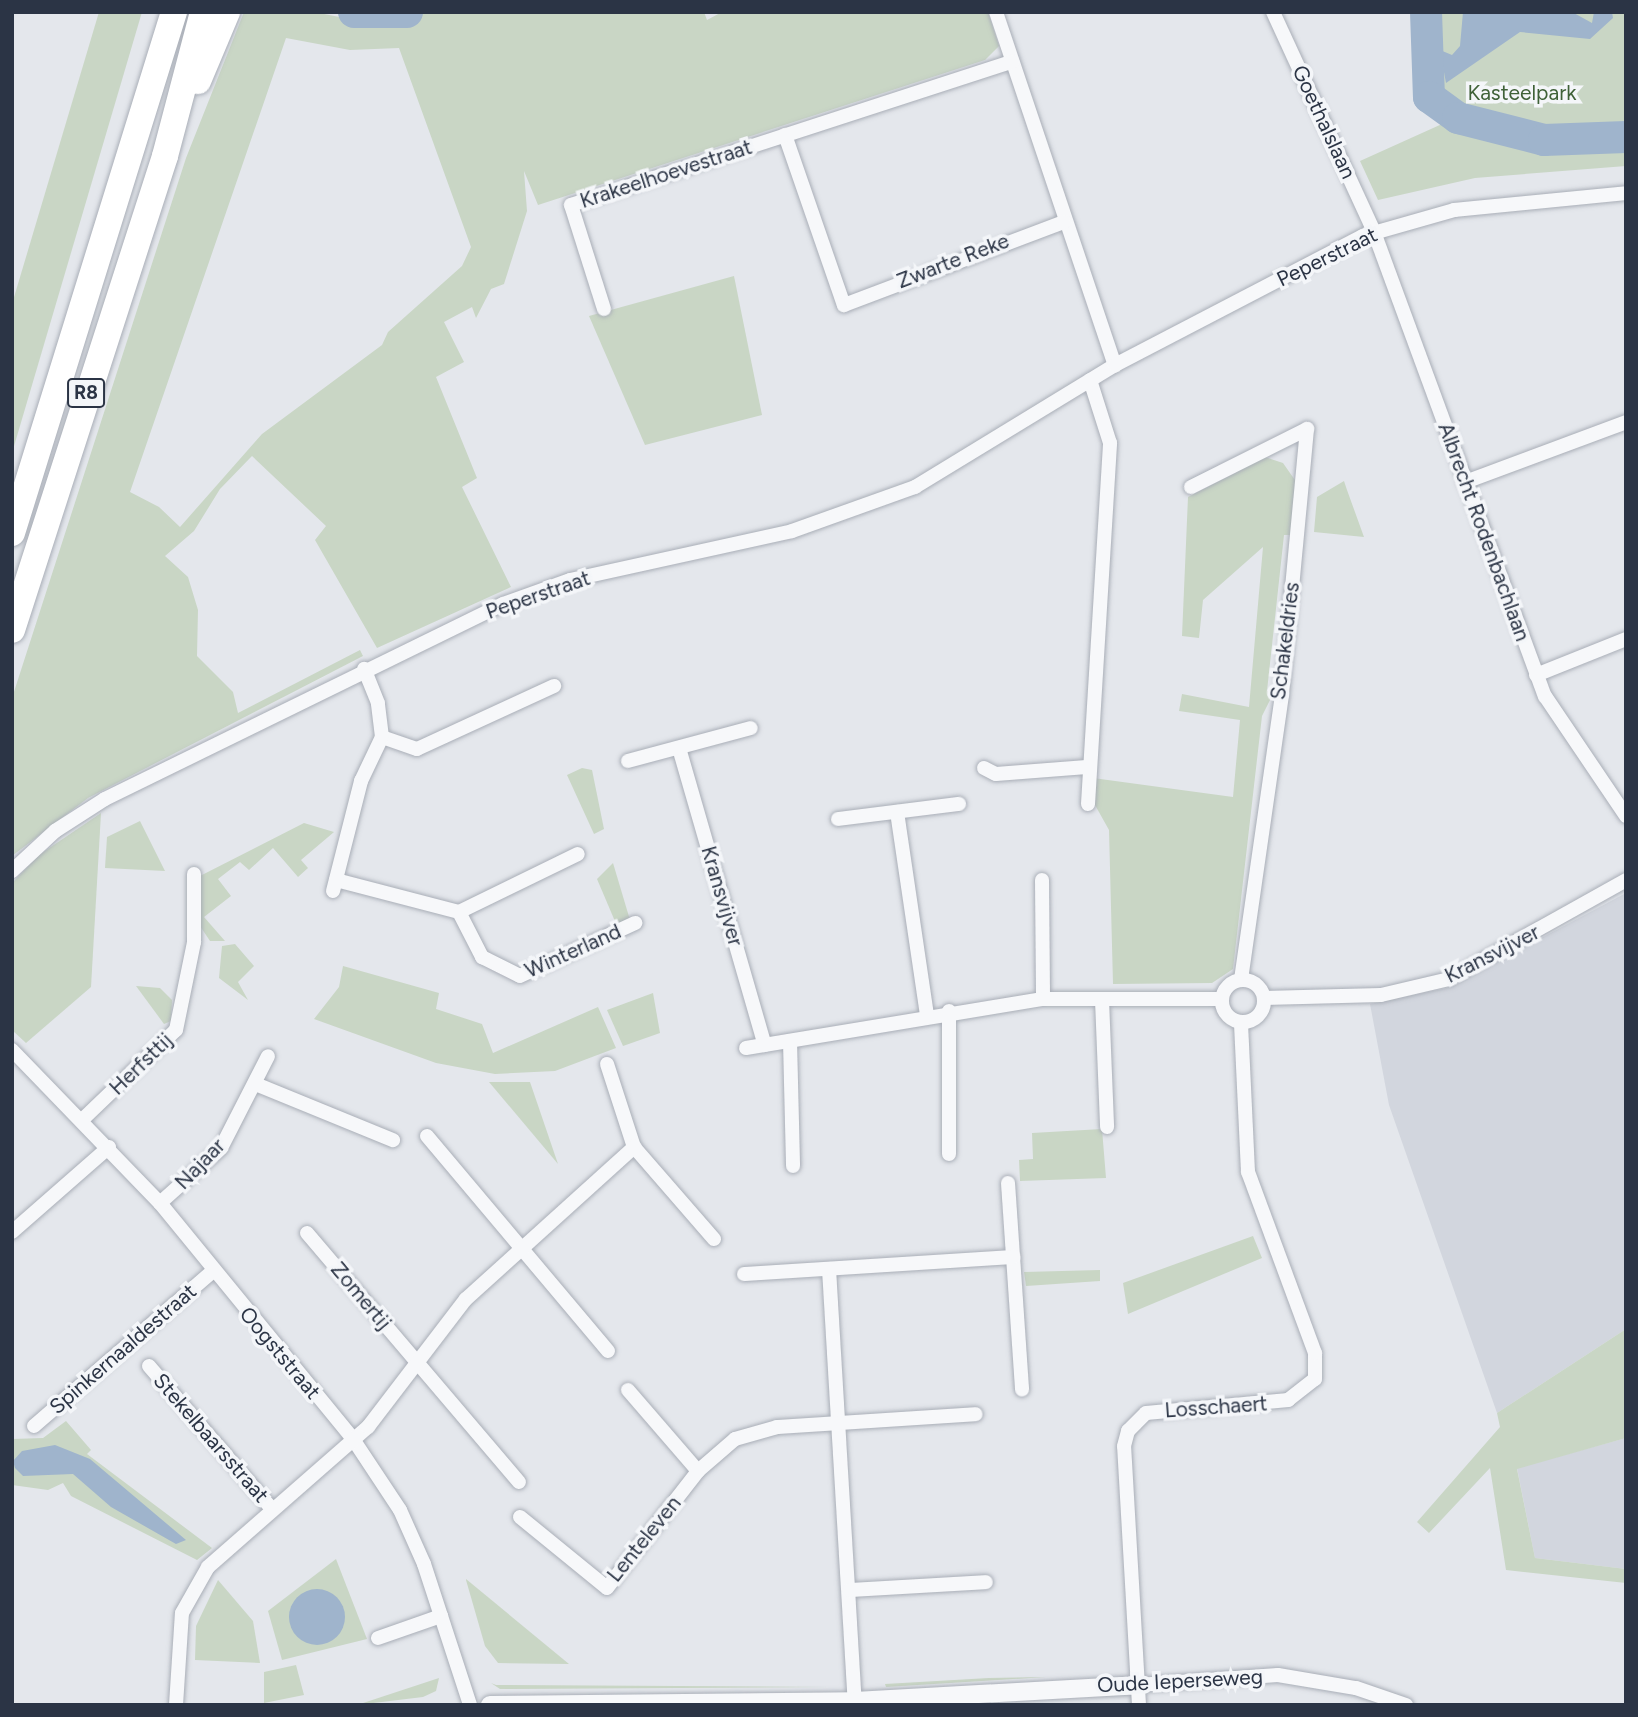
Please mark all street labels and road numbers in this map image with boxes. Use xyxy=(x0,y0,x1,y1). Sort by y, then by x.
street label: Goethalslaan xyxy=(1287,61,1361,183)
street label: Krakeelhoevestraat xyxy=(577,134,755,214)
street label: Peperstraat xyxy=(1273,222,1381,292)
street label: Zwarte Reke xyxy=(893,228,1013,294)
road number: R8 xyxy=(67,378,105,408)
street label: Albrecht Rodenbachlaan xyxy=(1433,419,1535,645)
street label: Peperstraat xyxy=(483,565,593,625)
street label: Schakeldries xyxy=(1265,581,1305,701)
street label: Kransvijver xyxy=(696,843,748,949)
street label: Winterland xyxy=(521,919,625,983)
street label: Kransvijver xyxy=(1440,919,1544,989)
street label: Herfsttij xyxy=(104,1028,178,1100)
street label: Najaar xyxy=(170,1133,230,1195)
street label: Zomertij xyxy=(325,1257,397,1335)
street label: Spinkernaaldestraat xyxy=(44,1278,202,1420)
street label: Oogststraat xyxy=(234,1302,326,1404)
street label: Stekelbaarsstraat xyxy=(148,1368,274,1508)
street label: Losschaert xyxy=(1164,1391,1268,1423)
street label: Lenteleven xyxy=(602,1491,686,1587)
street label: Oude Ieperseweg xyxy=(1096,1664,1264,1698)

